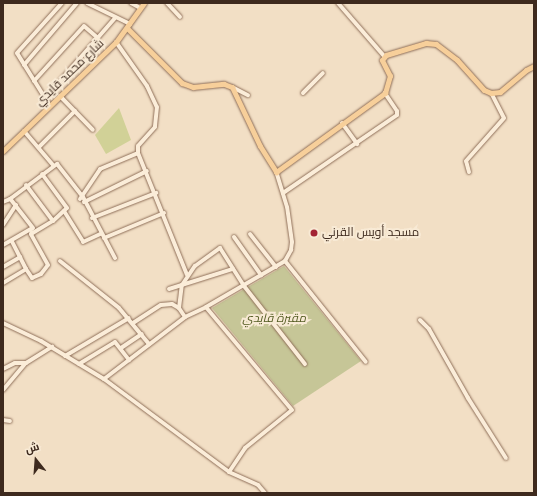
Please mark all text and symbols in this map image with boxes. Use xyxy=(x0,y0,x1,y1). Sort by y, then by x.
street label: شارع محمد قايدي xyxy=(33,37,107,109)
place label: مسجد أويس القرني xyxy=(322,226,419,240)
marker: مسجد أويس القرني xyxy=(309,228,319,238)
park label: مقبرة قايدي xyxy=(242,312,306,326)
north arrow xyxy=(16,440,56,480)
text: ش xyxy=(24,440,41,456)

